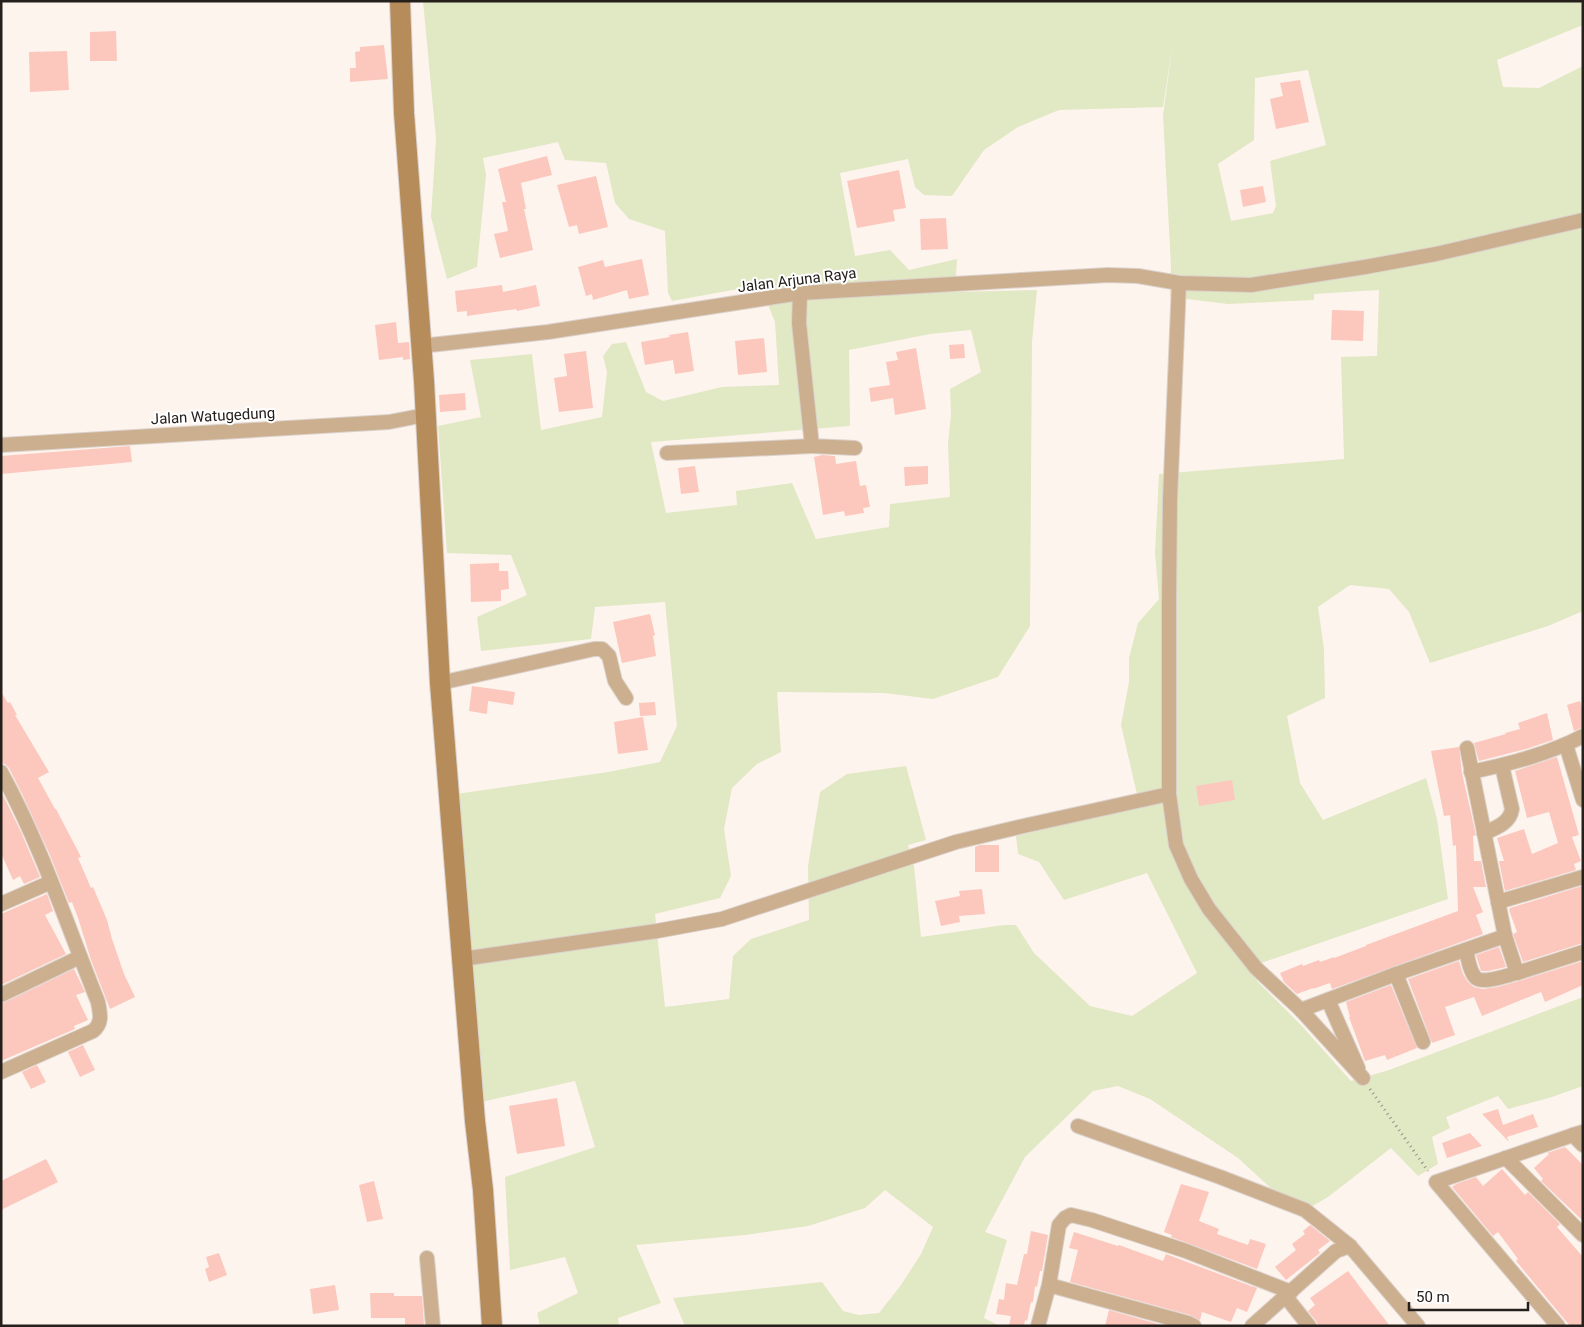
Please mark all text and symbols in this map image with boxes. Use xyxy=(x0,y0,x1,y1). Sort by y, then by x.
street label: Jalan Arjuna Raya xyxy=(737,264,857,296)
street label: Jalan Watugedung xyxy=(150,404,276,428)
scale bar xyxy=(1409,1280,1528,1312)
text: 50 m xyxy=(1416,1288,1450,1306)

